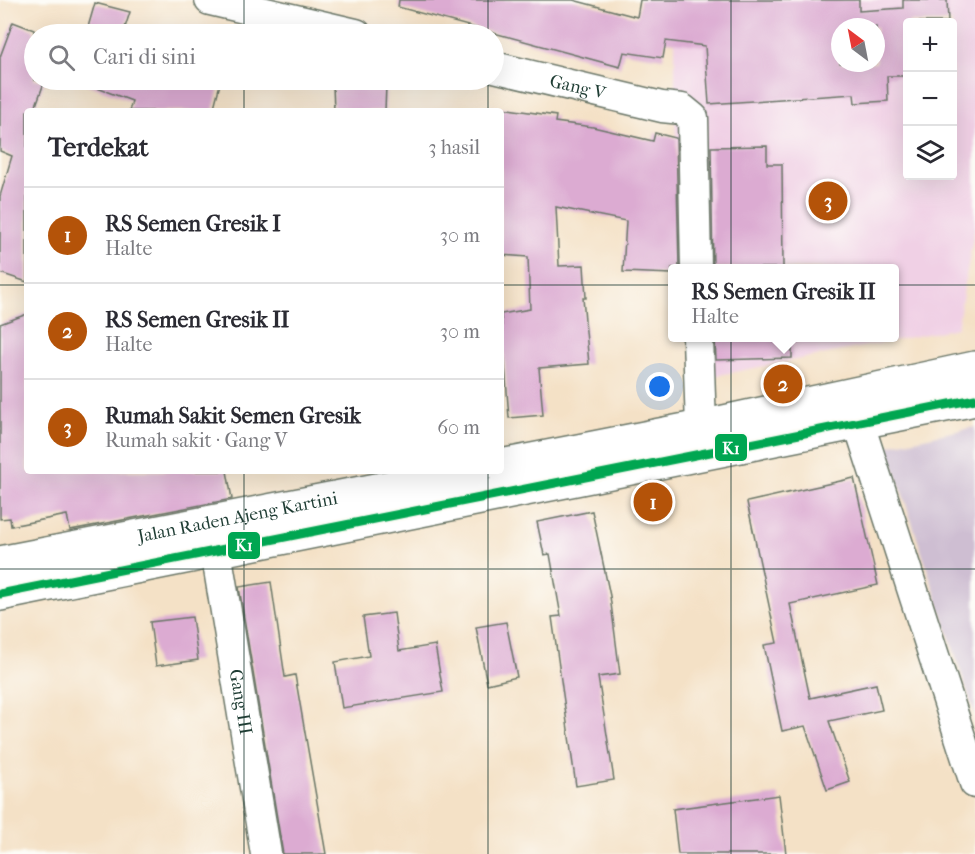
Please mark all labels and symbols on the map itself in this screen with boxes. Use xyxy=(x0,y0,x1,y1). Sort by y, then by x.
north arrow xyxy=(831,18,885,72)
street label: Gang V xyxy=(547,71,609,104)
pin: 3 xyxy=(808,178,848,224)
pin: 2 xyxy=(764,362,802,406)
your location xyxy=(645,372,674,401)
line badge: K1 xyxy=(714,433,748,462)
text: K1 xyxy=(722,439,740,458)
pin: 1 xyxy=(634,480,672,524)
street label: Jalan Raden Ajeng Kartini xyxy=(134,488,340,547)
line badge: K1 xyxy=(227,531,261,560)
text: K1 xyxy=(235,536,253,555)
street label: Gang III xyxy=(225,668,256,736)

